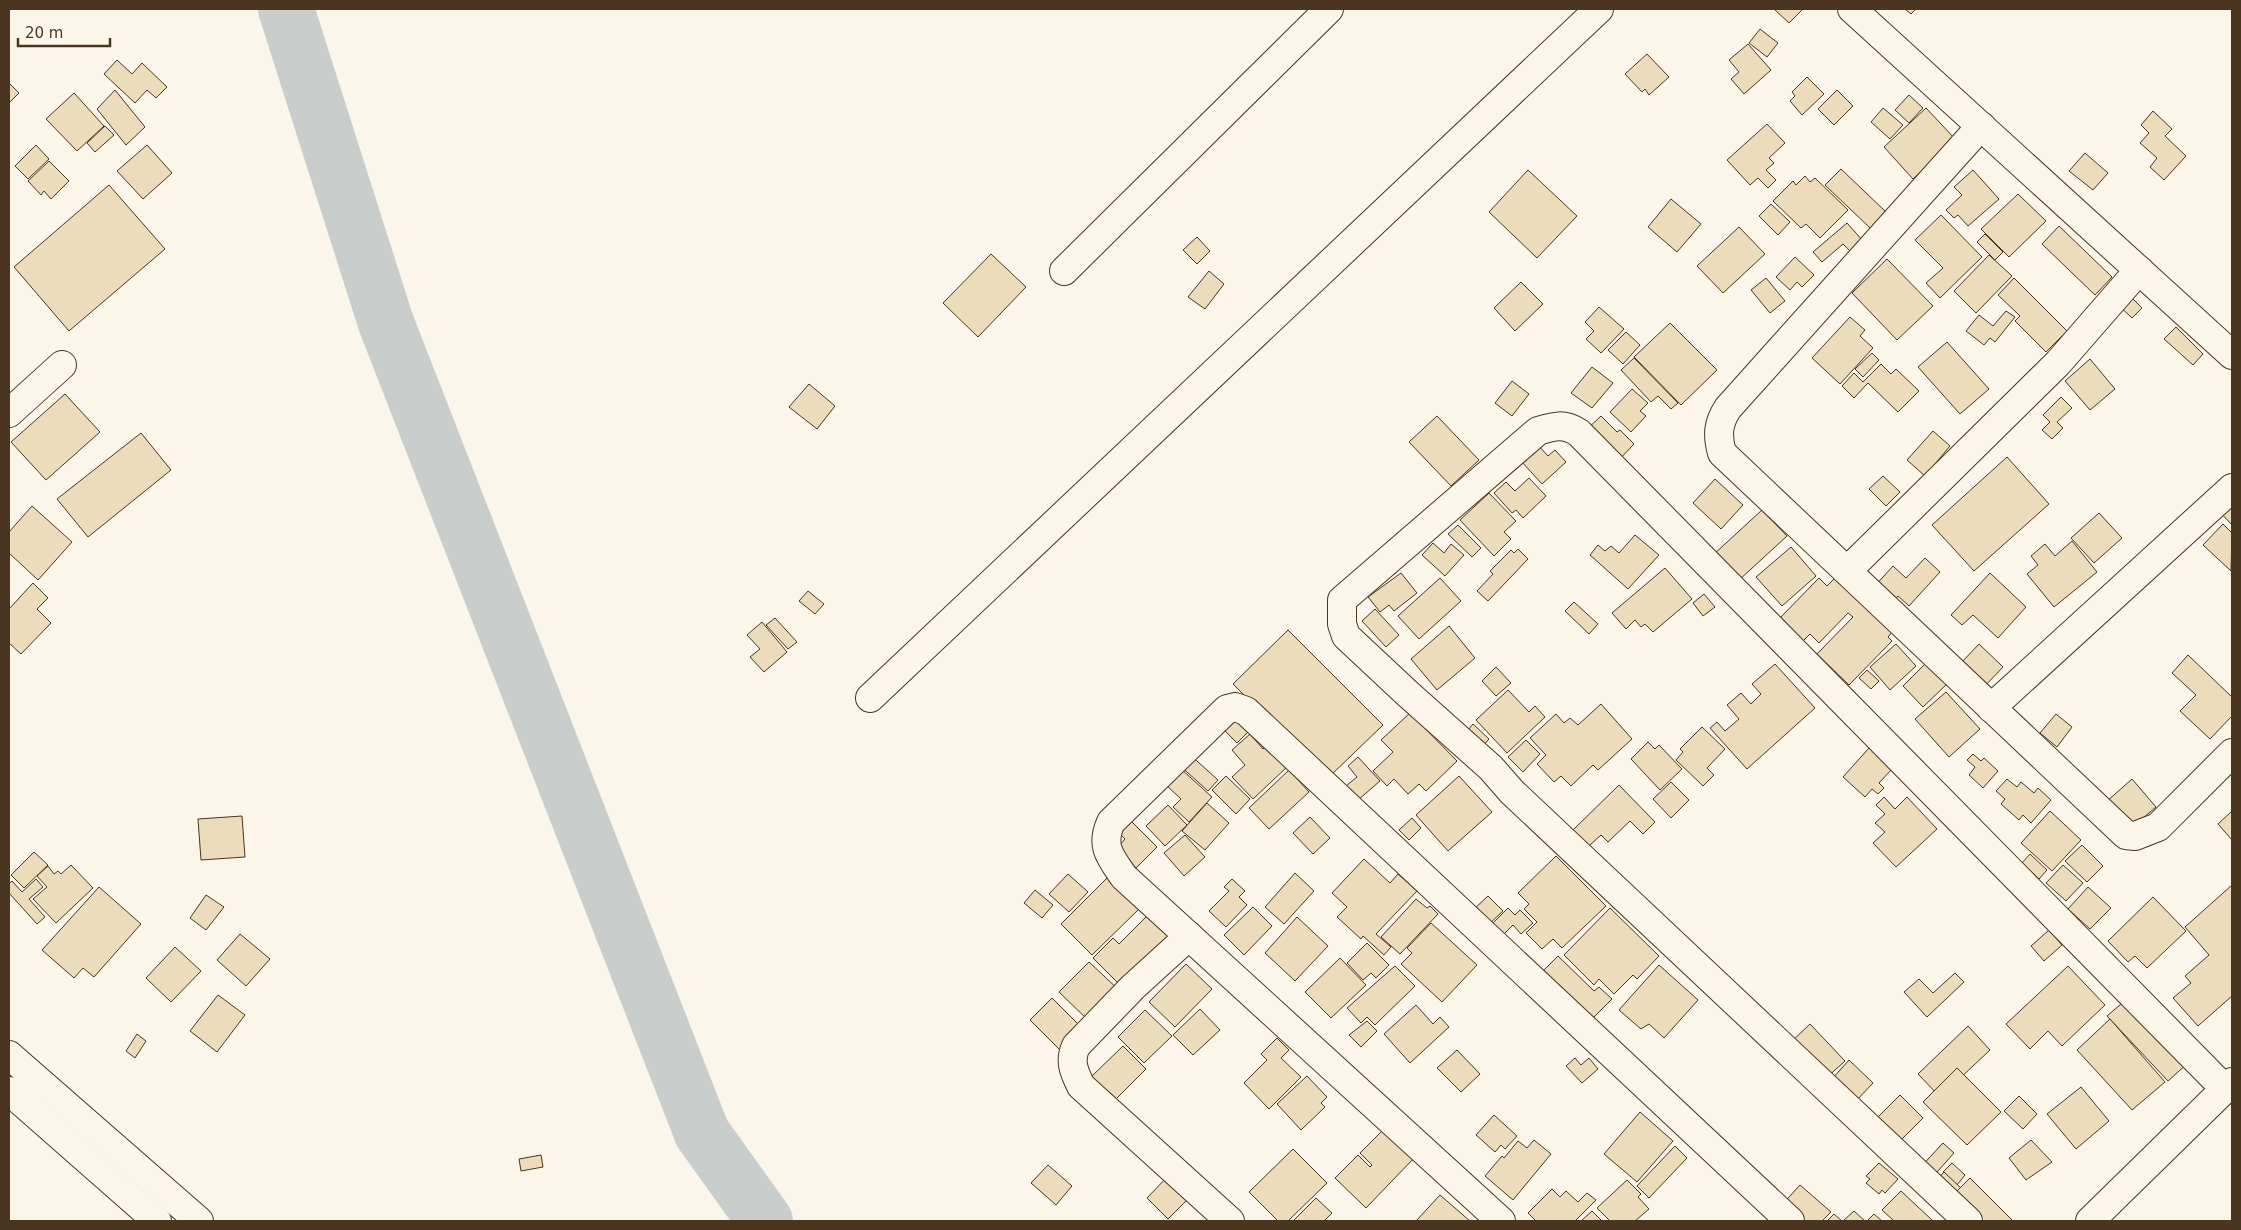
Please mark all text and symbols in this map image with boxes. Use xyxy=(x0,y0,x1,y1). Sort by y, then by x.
scale bar xyxy=(18,15,110,47)
text: 20 m xyxy=(25,24,63,42)

